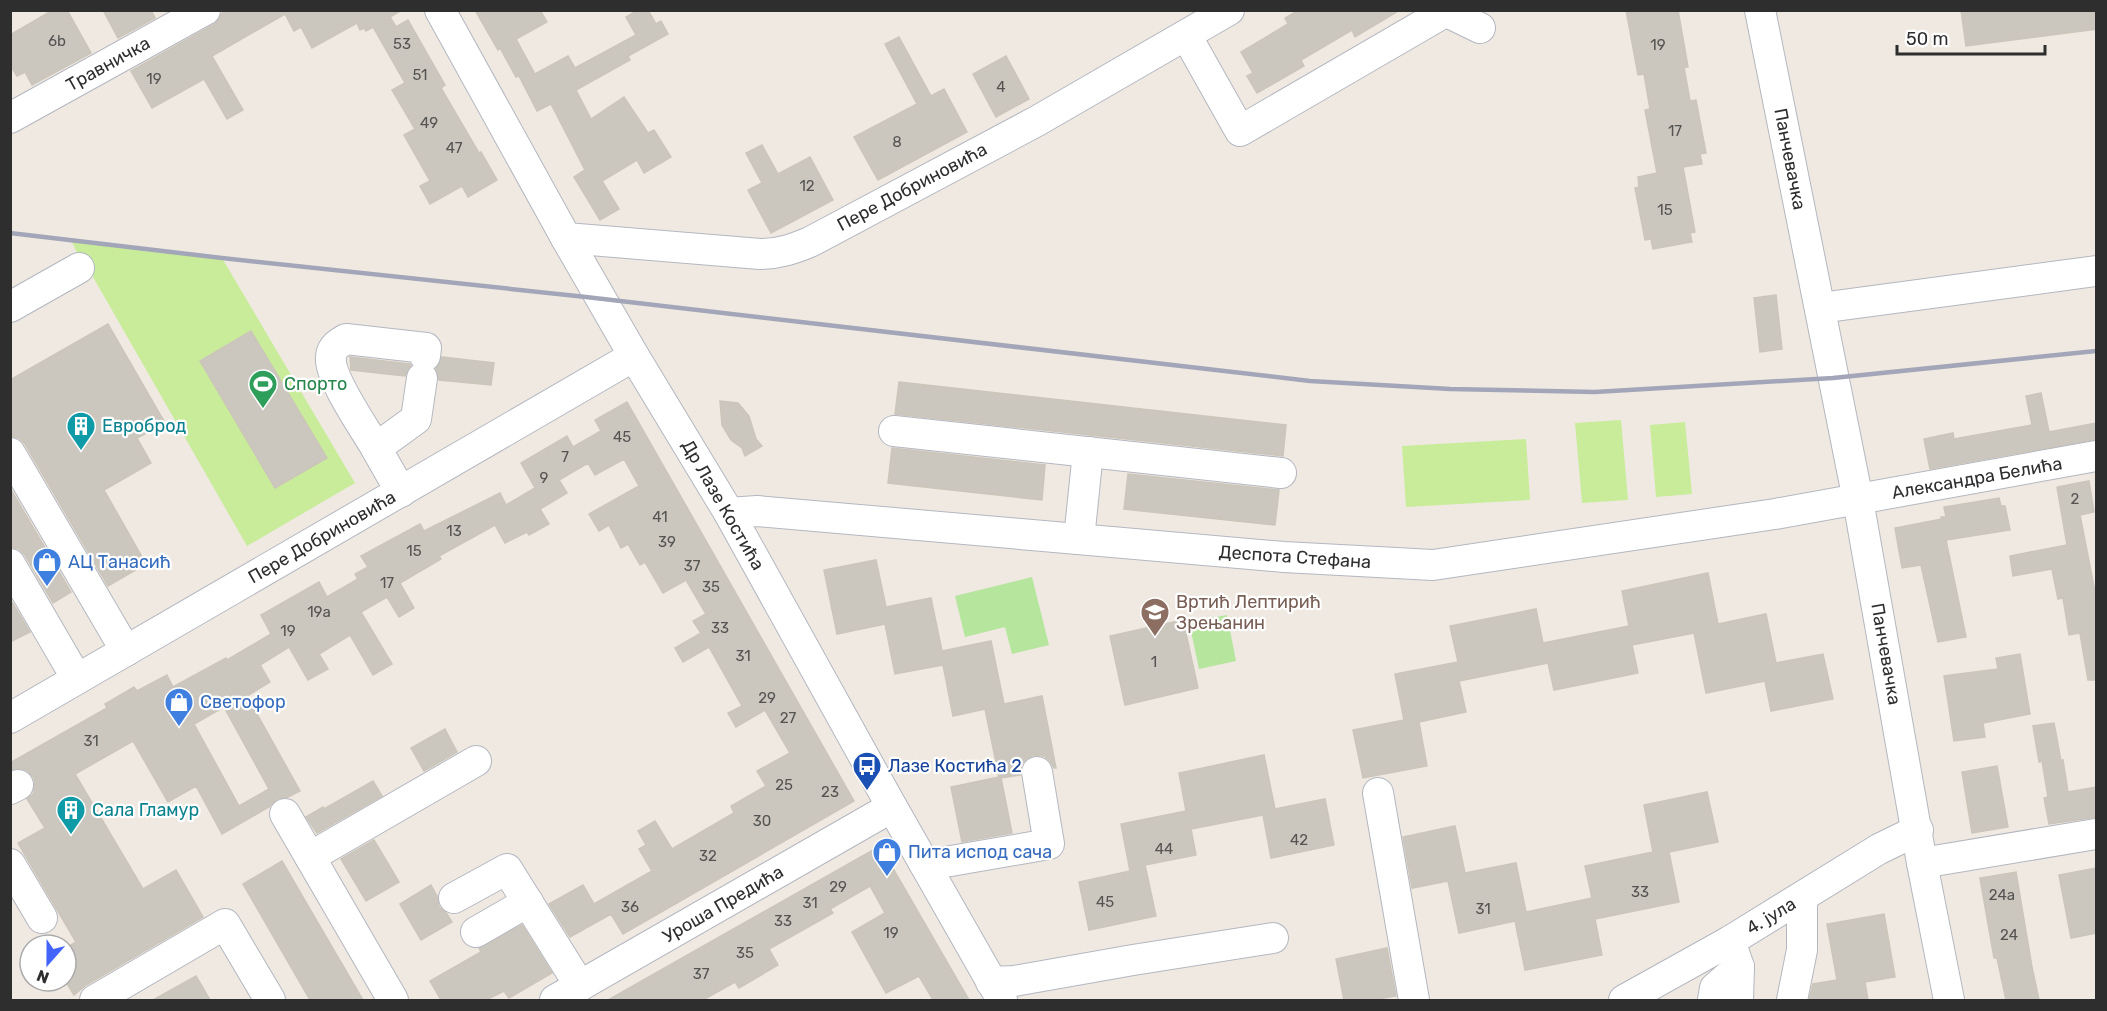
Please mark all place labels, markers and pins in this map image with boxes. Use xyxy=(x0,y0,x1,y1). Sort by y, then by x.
sports icon: Спорто xyxy=(247,368,279,410)
place label: Спорто xyxy=(284,373,347,395)
building icon: Евроброд xyxy=(65,410,97,452)
place label: Евроброд xyxy=(102,415,187,437)
shop icon: АЦ Танасић xyxy=(31,546,63,588)
place label: АЦ Танасић xyxy=(68,551,171,573)
place label: Вртић Лептирић Зрењанин xyxy=(1176,591,1321,634)
school or university icon: Вртић Лептирић Зрењанин xyxy=(1139,596,1171,638)
shop icon: Светофор xyxy=(163,686,195,728)
place label: Светофор xyxy=(200,691,286,713)
bus stop icon: Лазе Костића 2 xyxy=(851,750,883,792)
place label: Лазе Костића 2 xyxy=(888,755,1022,777)
building icon: Сала Гламур xyxy=(55,794,87,836)
place label: Сала Гламур xyxy=(92,799,199,821)
shop icon: Пита испод сача xyxy=(871,836,903,878)
place label: Пита испод сача xyxy=(908,841,1052,863)

